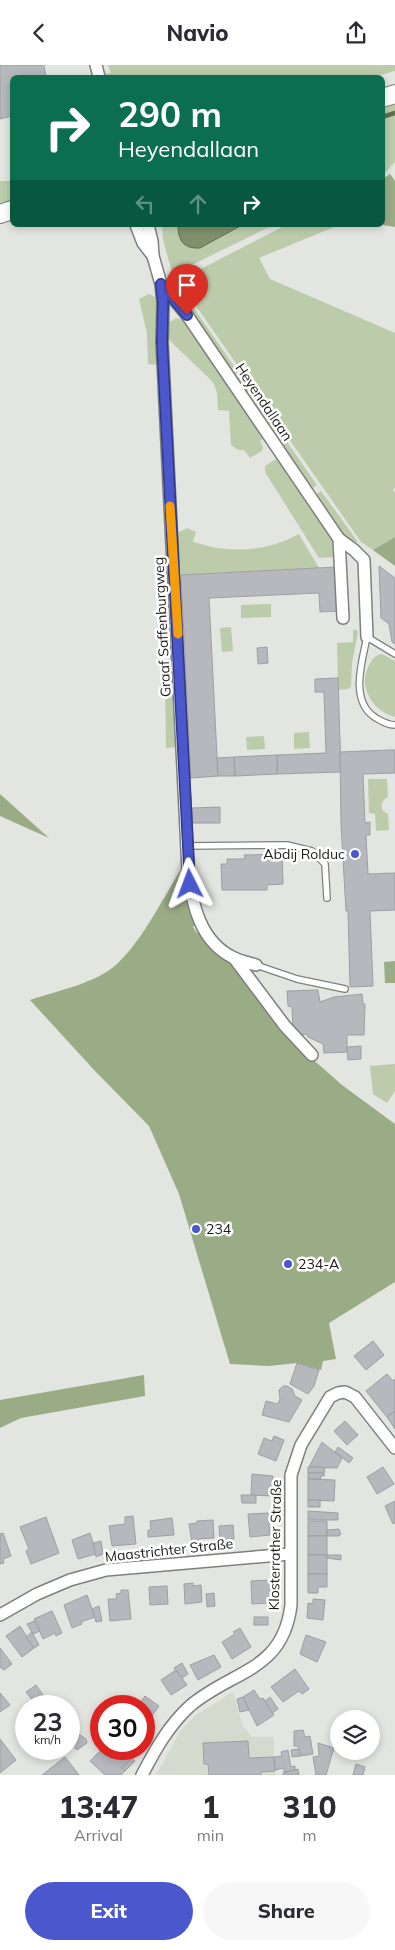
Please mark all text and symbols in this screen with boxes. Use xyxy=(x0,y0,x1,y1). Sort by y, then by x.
icon: back xyxy=(25,19,53,47)
text: Navio xyxy=(167,19,228,47)
icon: share xyxy=(342,19,370,47)
text: 290 m xyxy=(118,92,222,136)
icon: right xyxy=(35,95,100,160)
text: Heyendallaan xyxy=(118,135,259,163)
icon: left xyxy=(131,190,159,218)
icon: ahead xyxy=(184,190,212,218)
icon: right xyxy=(237,190,265,218)
pin xyxy=(166,264,208,315)
icon: arrive xyxy=(173,271,201,299)
street label: Heyendallaan xyxy=(231,360,297,444)
street label: Graaf Saffenburgweg xyxy=(149,556,175,698)
place label: Abdij Rolduc xyxy=(263,845,345,863)
marker: Abdij Rolduc xyxy=(349,848,361,860)
position arrow xyxy=(163,857,215,909)
place label: 234 xyxy=(206,1220,232,1238)
marker: 234 xyxy=(190,1223,202,1235)
place label: 234-A xyxy=(298,1255,340,1273)
marker: 234-A xyxy=(282,1258,294,1270)
street label: Klosterrather Straße xyxy=(265,1479,285,1611)
street label: Maastrichter Straße xyxy=(104,1534,234,1566)
speed limit sign: 30 xyxy=(90,1695,155,1760)
text: 23 xyxy=(32,1706,63,1737)
map controls xyxy=(330,1710,380,1760)
button: layers xyxy=(330,1710,380,1760)
text: km/h xyxy=(34,1732,61,1747)
text: 13:47 xyxy=(58,1788,138,1826)
text: 1 xyxy=(201,1788,219,1826)
text: 310 xyxy=(283,1788,337,1826)
text: Arrival xyxy=(74,1825,123,1845)
text: min xyxy=(197,1825,224,1845)
text: m xyxy=(302,1825,317,1845)
button: Exit xyxy=(25,1882,193,1940)
button: Share xyxy=(203,1882,370,1940)

